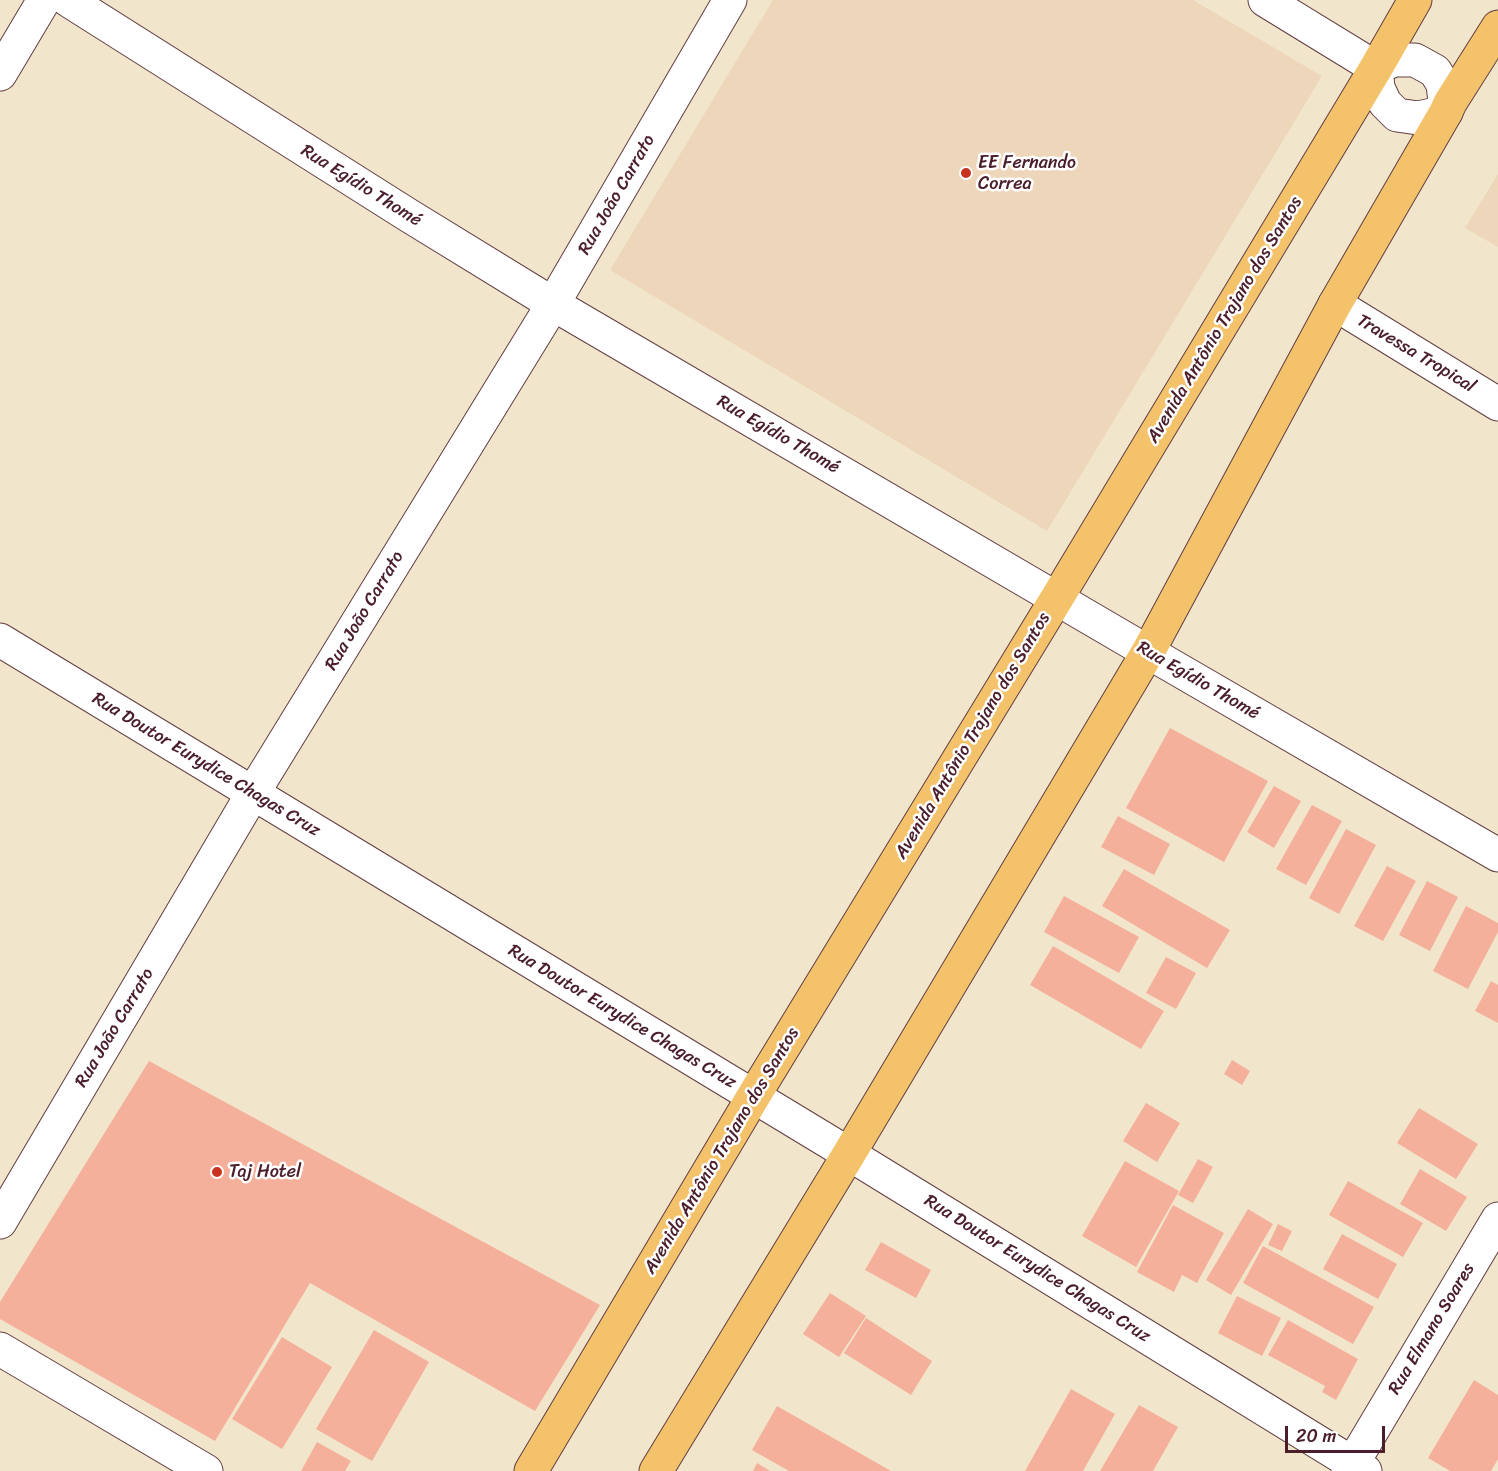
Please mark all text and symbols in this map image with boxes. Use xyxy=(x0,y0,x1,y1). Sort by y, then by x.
street label: Rua João Carrato xyxy=(574,131,660,259)
street label: Rua Egídio Thomé xyxy=(297,140,425,232)
place label: EE Fernando Correa xyxy=(978,152,1076,195)
marker: EE Fernando Correa xyxy=(959,166,973,180)
street label: Avenida Antônio Trajano dos Santos xyxy=(1143,193,1307,447)
street label: Travessa Tropical xyxy=(1353,310,1479,398)
street label: Rua Egídio Thomé xyxy=(713,391,843,479)
street label: Rua João Carrato xyxy=(321,548,409,674)
street label: Avenida Antônio Trajano dos Santos xyxy=(891,609,1055,863)
street label: Rua Egídio Thomé xyxy=(1133,637,1263,725)
street label: Rua Doutor Eurydice Chagas Cruz xyxy=(88,688,324,842)
street label: Rua Doutor Eurydice Chagas Cruz xyxy=(504,940,740,1094)
street label: Rua João Carrato xyxy=(71,965,159,1091)
street label: Avenida Antônio Trajano dos Santos xyxy=(640,1024,804,1278)
place label: Taj Hotel xyxy=(229,1161,301,1183)
marker: Taj Hotel xyxy=(210,1165,224,1179)
street label: Rua Doutor Eurydice Chagas Cruz xyxy=(920,1190,1154,1348)
street label: Rua Elmano Soares xyxy=(1384,1259,1480,1399)
scale bar xyxy=(1288,1414,1388,1452)
text: 20 m xyxy=(1296,1420,1336,1452)

